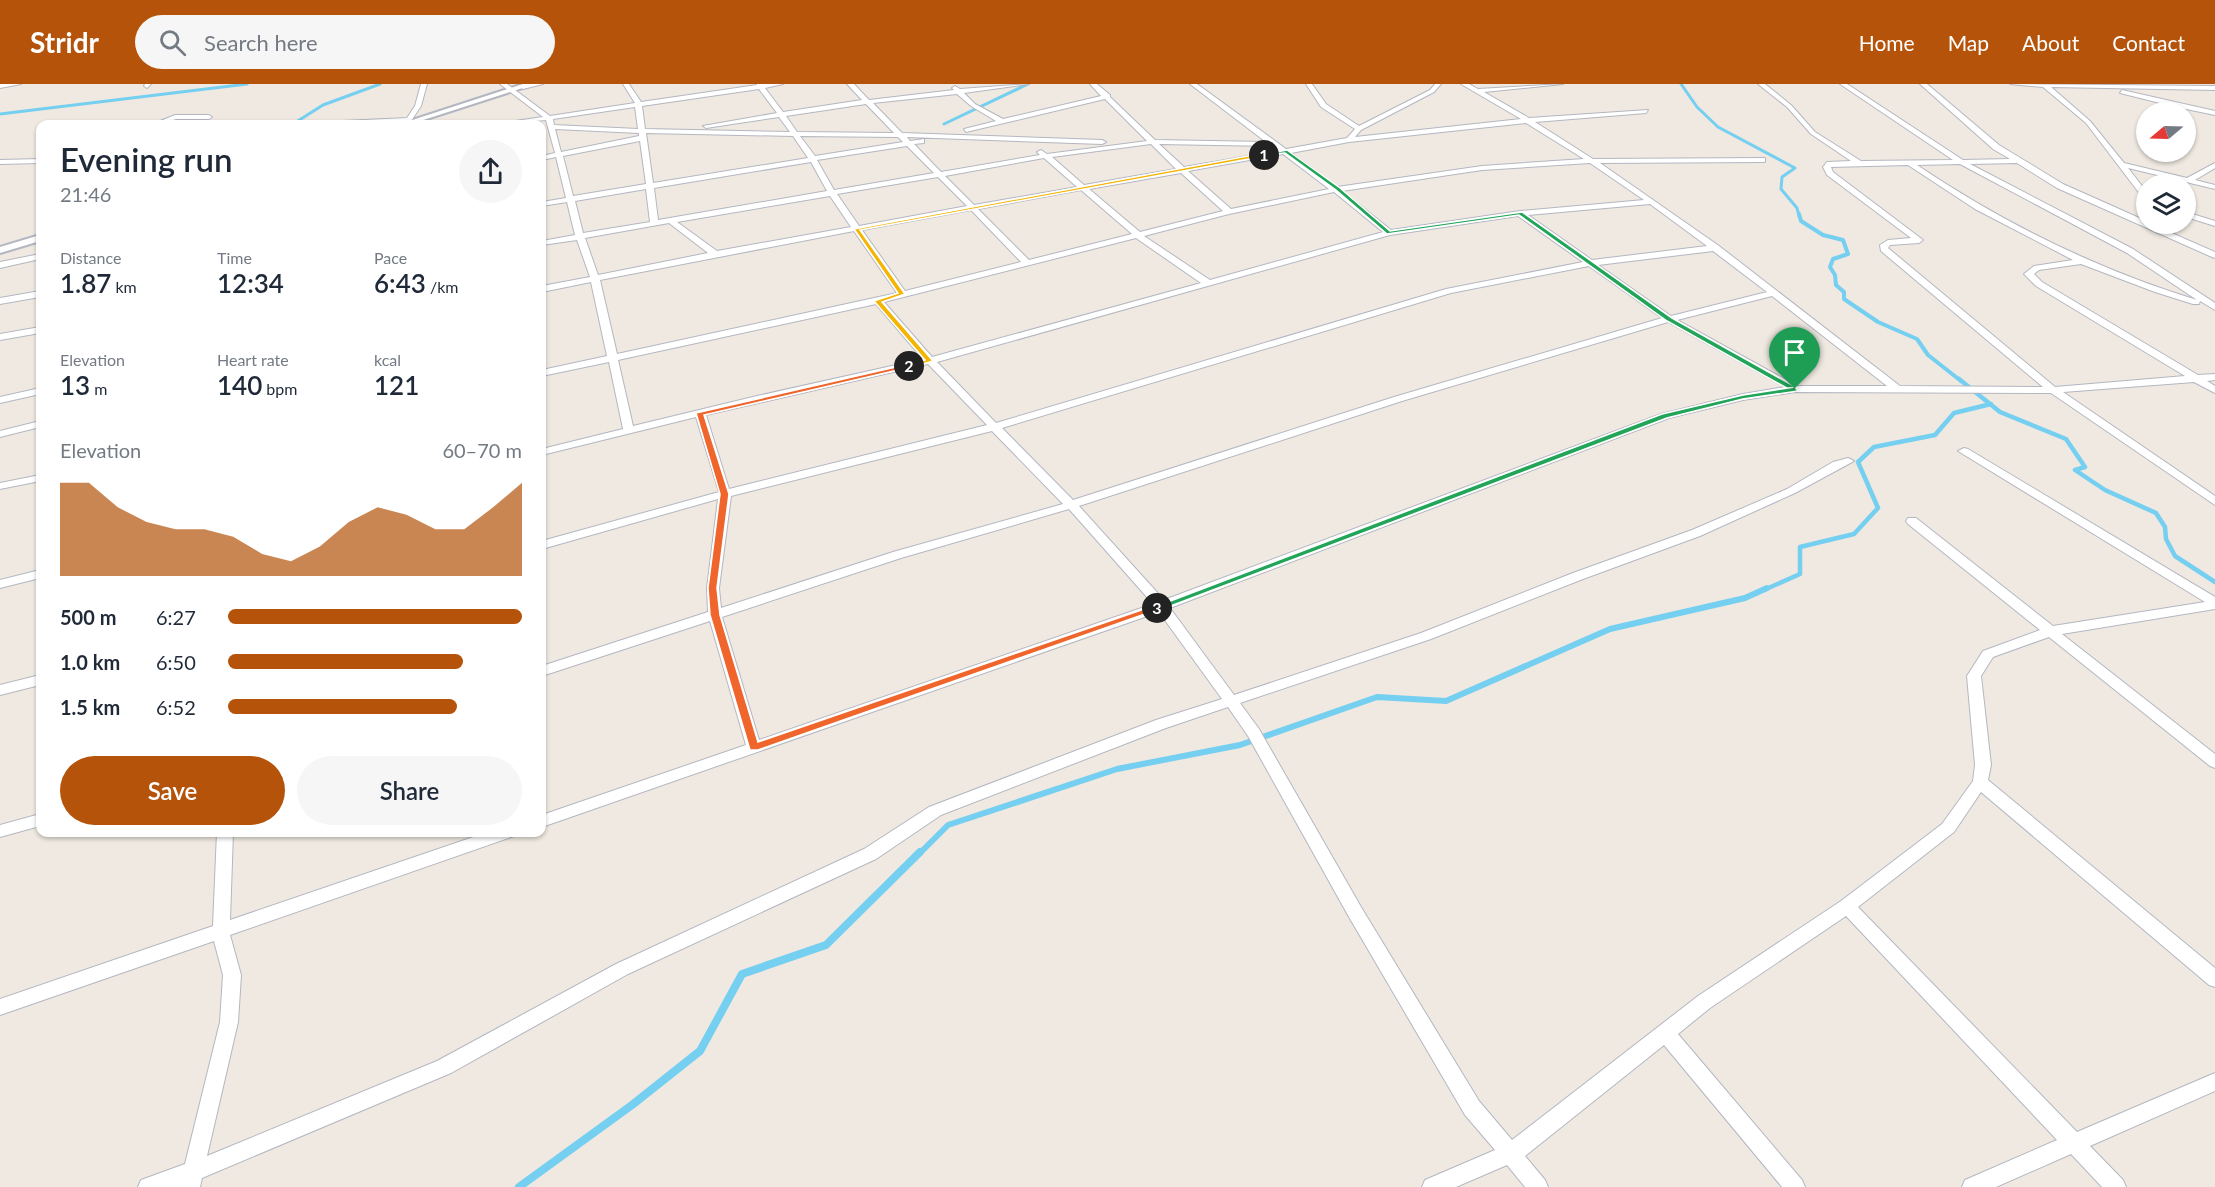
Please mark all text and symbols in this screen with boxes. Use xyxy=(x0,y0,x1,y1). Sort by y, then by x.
search box xyxy=(135,15,555,69)
text: Stridr xyxy=(30,25,99,59)
icon: search xyxy=(156,26,189,59)
text: Search here xyxy=(204,29,318,56)
text: Home xyxy=(1859,30,1915,55)
text: Map xyxy=(1948,30,1989,55)
text: About xyxy=(2022,30,2079,55)
text: Contact xyxy=(2112,30,2185,55)
north arrow xyxy=(2136,102,2196,162)
map controls xyxy=(2136,102,2196,234)
text: Evening run xyxy=(60,139,233,179)
button: share xyxy=(459,140,522,203)
pin: 1 xyxy=(1249,140,1279,170)
text: 1 xyxy=(1259,145,1269,164)
button: layers xyxy=(2136,174,2196,234)
text: 21:46 xyxy=(60,182,111,206)
text: Distance xyxy=(60,248,121,267)
text: Time xyxy=(217,248,252,267)
text: Pace xyxy=(374,248,407,267)
text: 1.87 xyxy=(60,267,111,299)
text: 12:34 xyxy=(217,267,284,299)
text: 6:43 xyxy=(374,267,426,299)
text: km xyxy=(111,277,137,296)
text: /km xyxy=(426,277,458,296)
pin xyxy=(1769,327,1820,389)
icon: arrive xyxy=(1778,336,1811,369)
text: Elevation xyxy=(60,350,125,369)
text: Heart rate xyxy=(217,350,289,369)
text: kcal xyxy=(374,350,401,369)
pin: 2 xyxy=(894,351,924,381)
text: 2 xyxy=(904,356,914,375)
text: 13 xyxy=(60,369,90,401)
text: 140 xyxy=(217,369,262,401)
text: 121 xyxy=(374,369,419,401)
text: m xyxy=(90,379,107,398)
text: bpm xyxy=(262,379,297,398)
text: Elevation xyxy=(60,438,141,462)
text: 60–70 m xyxy=(442,438,522,462)
pin: 3 xyxy=(1142,593,1172,623)
text: 3 xyxy=(1152,598,1162,617)
text: 500 m xyxy=(60,605,116,629)
text: 6:27 xyxy=(156,605,196,629)
text: 1.0 km xyxy=(60,650,120,674)
text: 6:50 xyxy=(156,650,196,674)
text: 1.5 km xyxy=(60,695,120,719)
text: 6:52 xyxy=(156,695,196,719)
button: Save xyxy=(60,756,285,825)
button: Share xyxy=(297,756,522,825)

